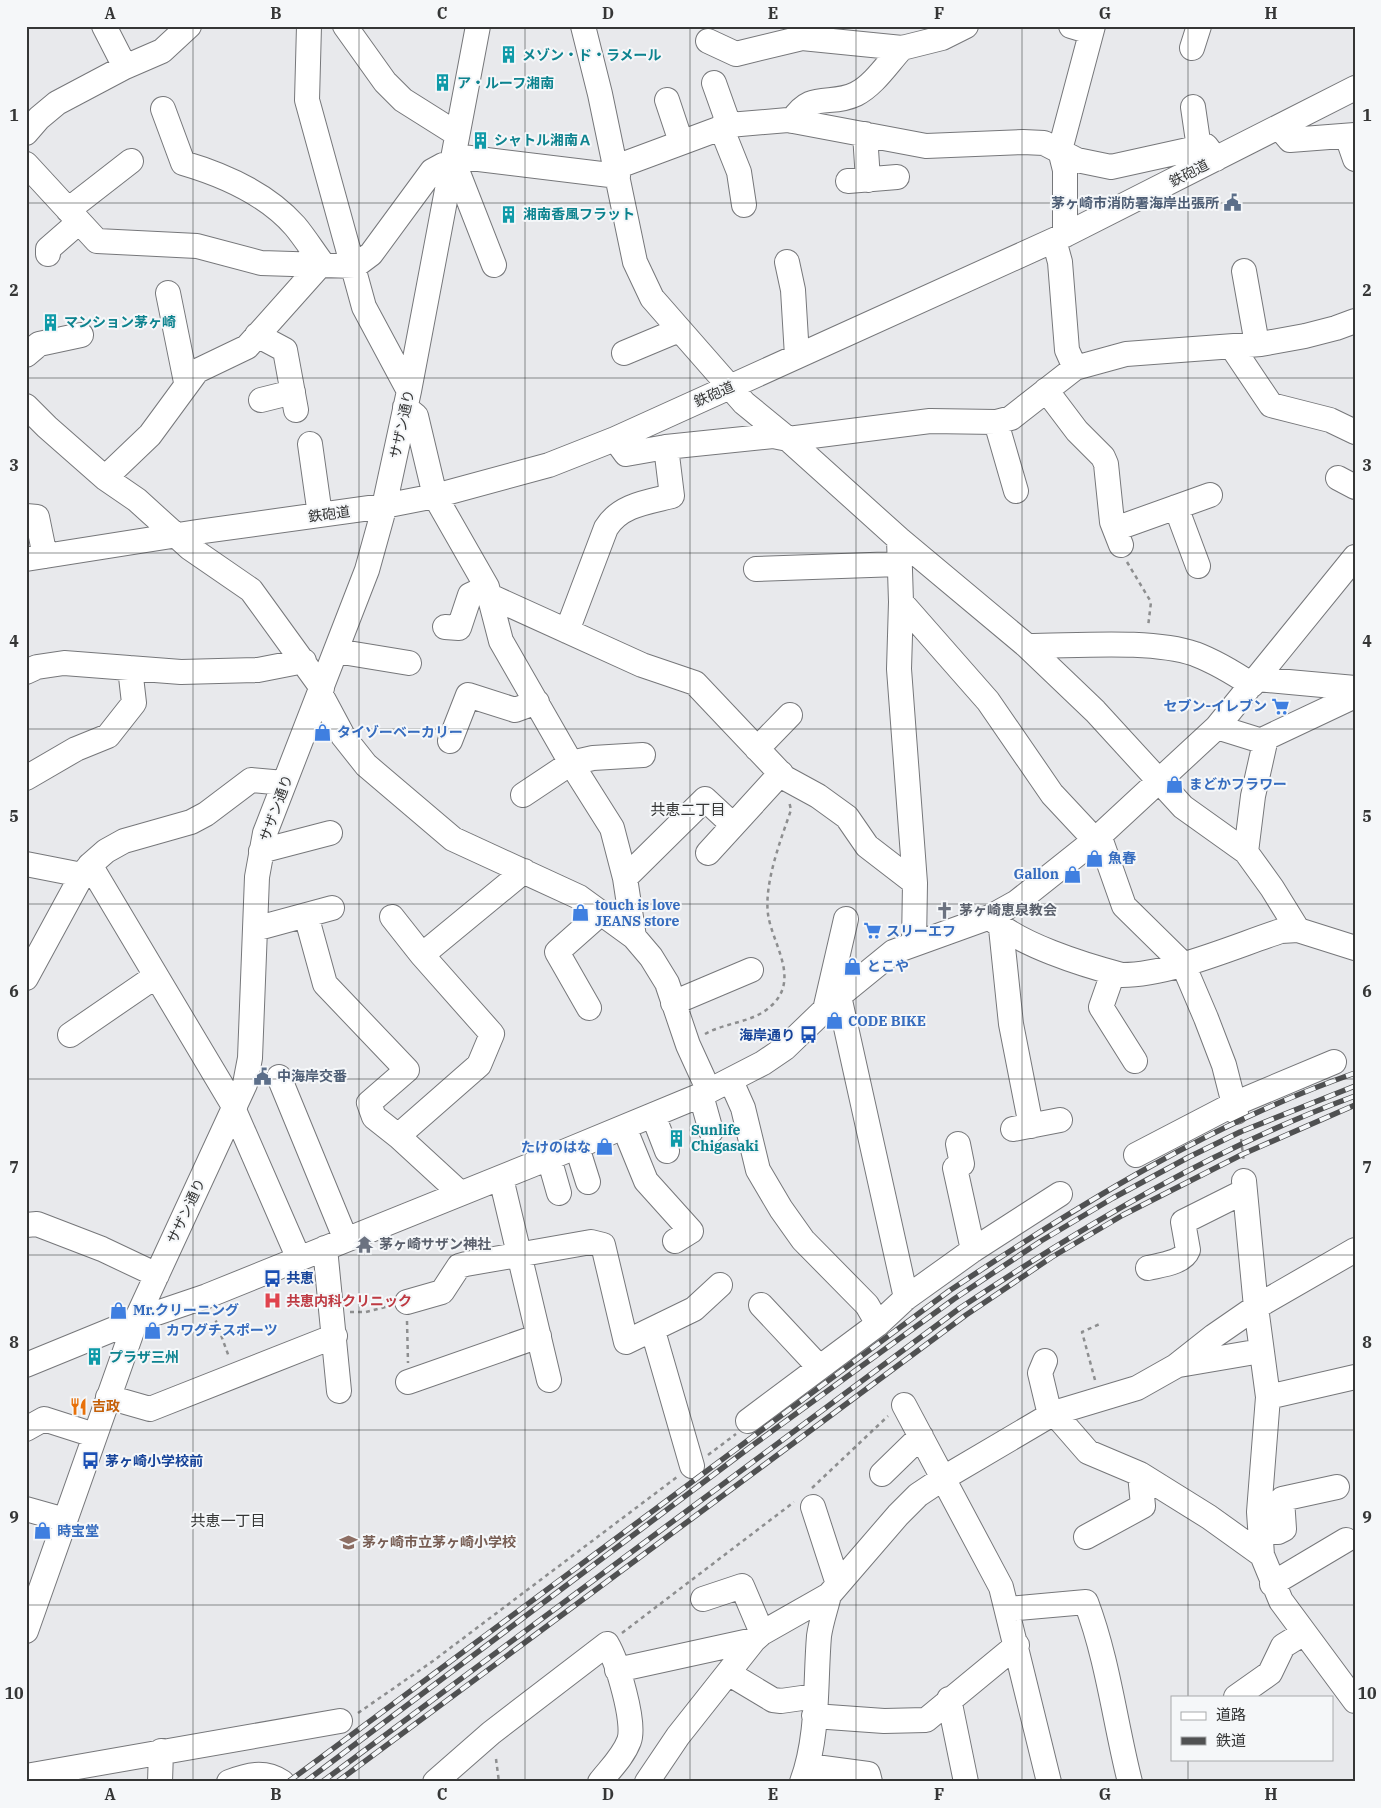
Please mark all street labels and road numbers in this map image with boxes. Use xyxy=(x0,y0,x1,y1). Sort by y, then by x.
street label: 鉄砲道 xyxy=(1166,155,1212,191)
street label: 鉄砲道 xyxy=(691,377,737,411)
street label: サザン通り xyxy=(386,388,418,460)
street label: 鉄砲道 xyxy=(307,502,351,526)
street label: サザン通り xyxy=(256,772,296,844)
street label: サザン通り xyxy=(163,1175,209,1247)

